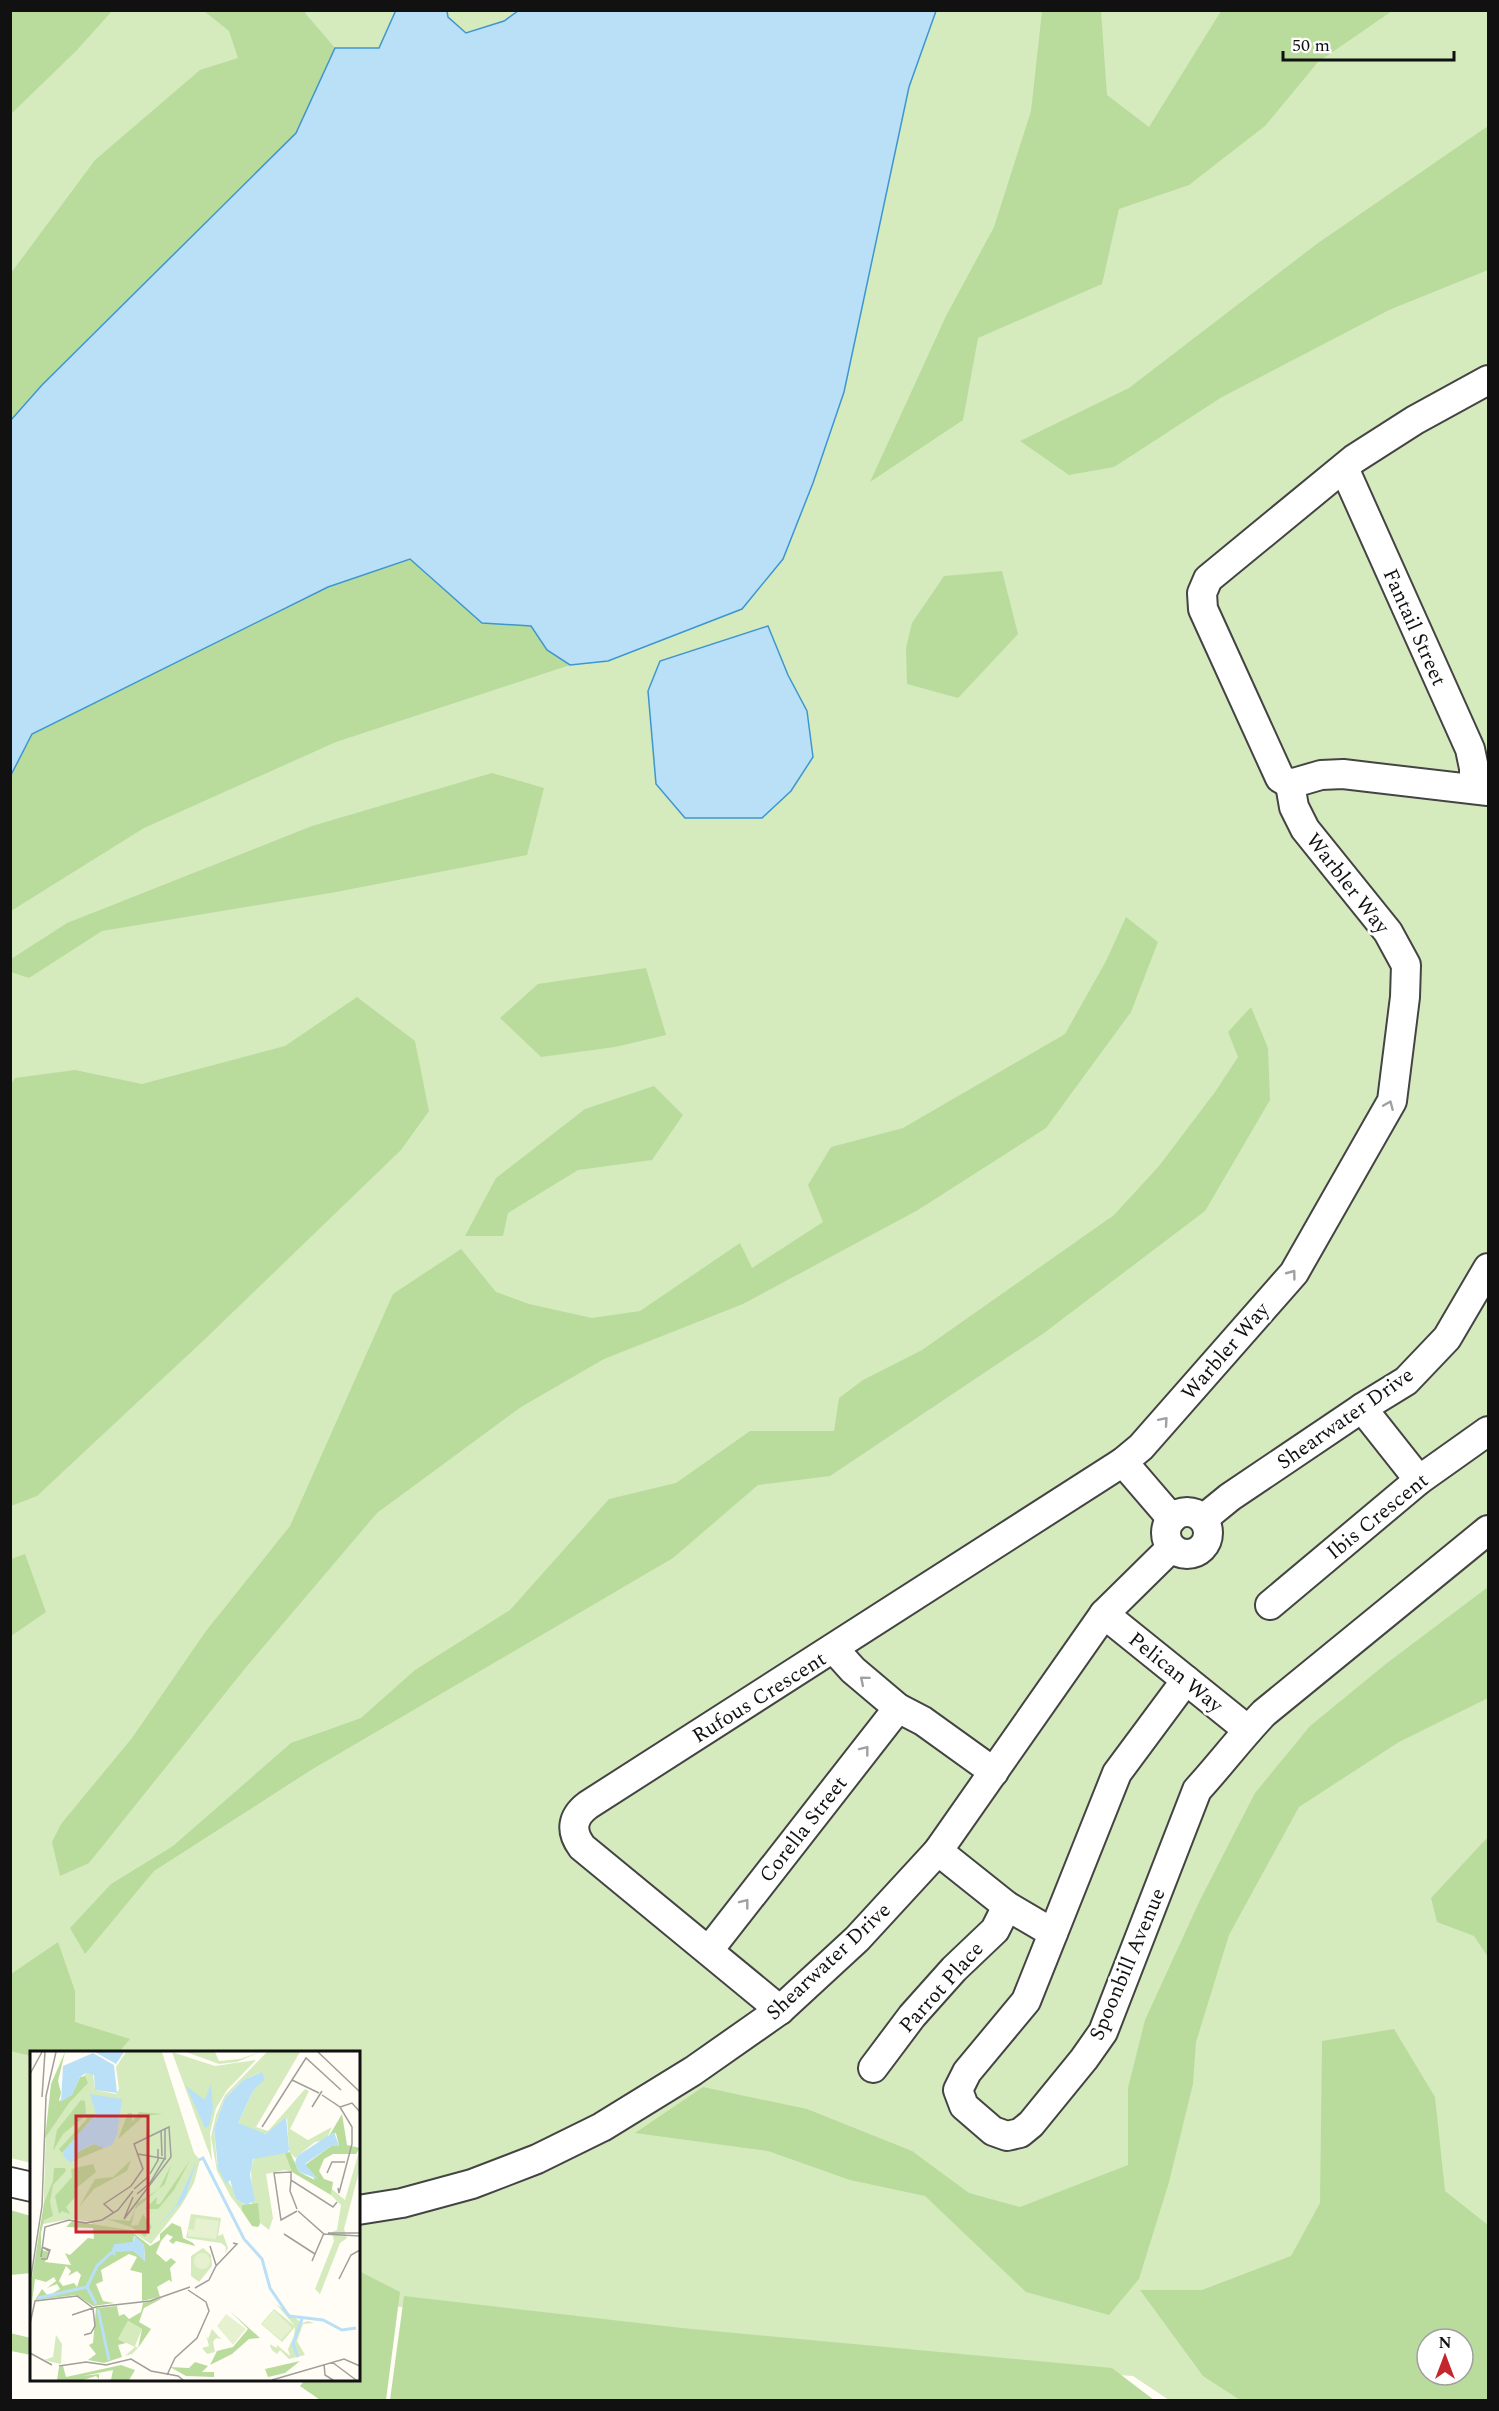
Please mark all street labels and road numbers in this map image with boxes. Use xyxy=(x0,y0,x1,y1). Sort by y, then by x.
street label: Fantail Street xyxy=(1374,563,1454,691)
street label: Warbler Way xyxy=(1297,826,1398,942)
street label: Warbler Way xyxy=(1174,1295,1278,1408)
street label: Shearwater Drive xyxy=(1270,1360,1421,1478)
street label: Ibis Crescent xyxy=(1320,1465,1436,1568)
street label: Pelican Way xyxy=(1121,1624,1230,1722)
street label: Rufous Crescent xyxy=(686,1644,833,1752)
street label: Corella Street xyxy=(752,1769,856,1890)
street label: Spoonbill Avenue xyxy=(1081,1883,1175,2046)
street label: Shearwater Drive xyxy=(759,1895,898,2028)
street label: Parrot Place xyxy=(892,1935,992,2041)

